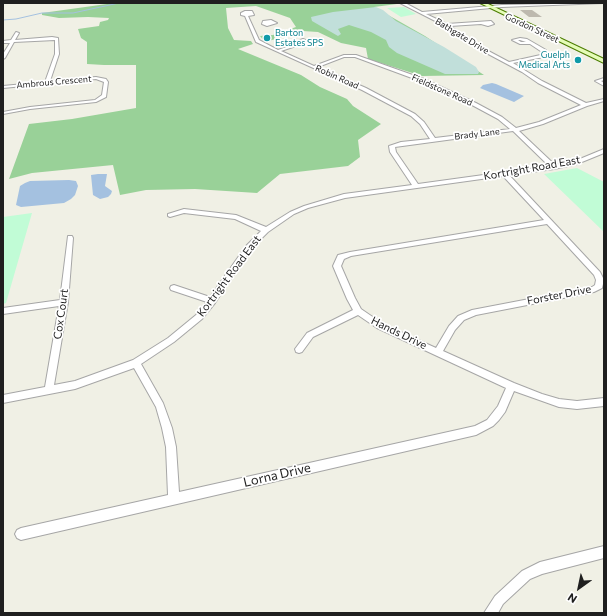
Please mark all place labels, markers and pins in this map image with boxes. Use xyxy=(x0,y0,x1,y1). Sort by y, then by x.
place label: Barton Estates SPS xyxy=(275,28,323,49)
marker: Barton Estates SPS xyxy=(262,33,272,43)
place label: Guelph Medical Arts xyxy=(518,50,570,71)
marker: Guelph Medical Arts xyxy=(573,55,583,65)

